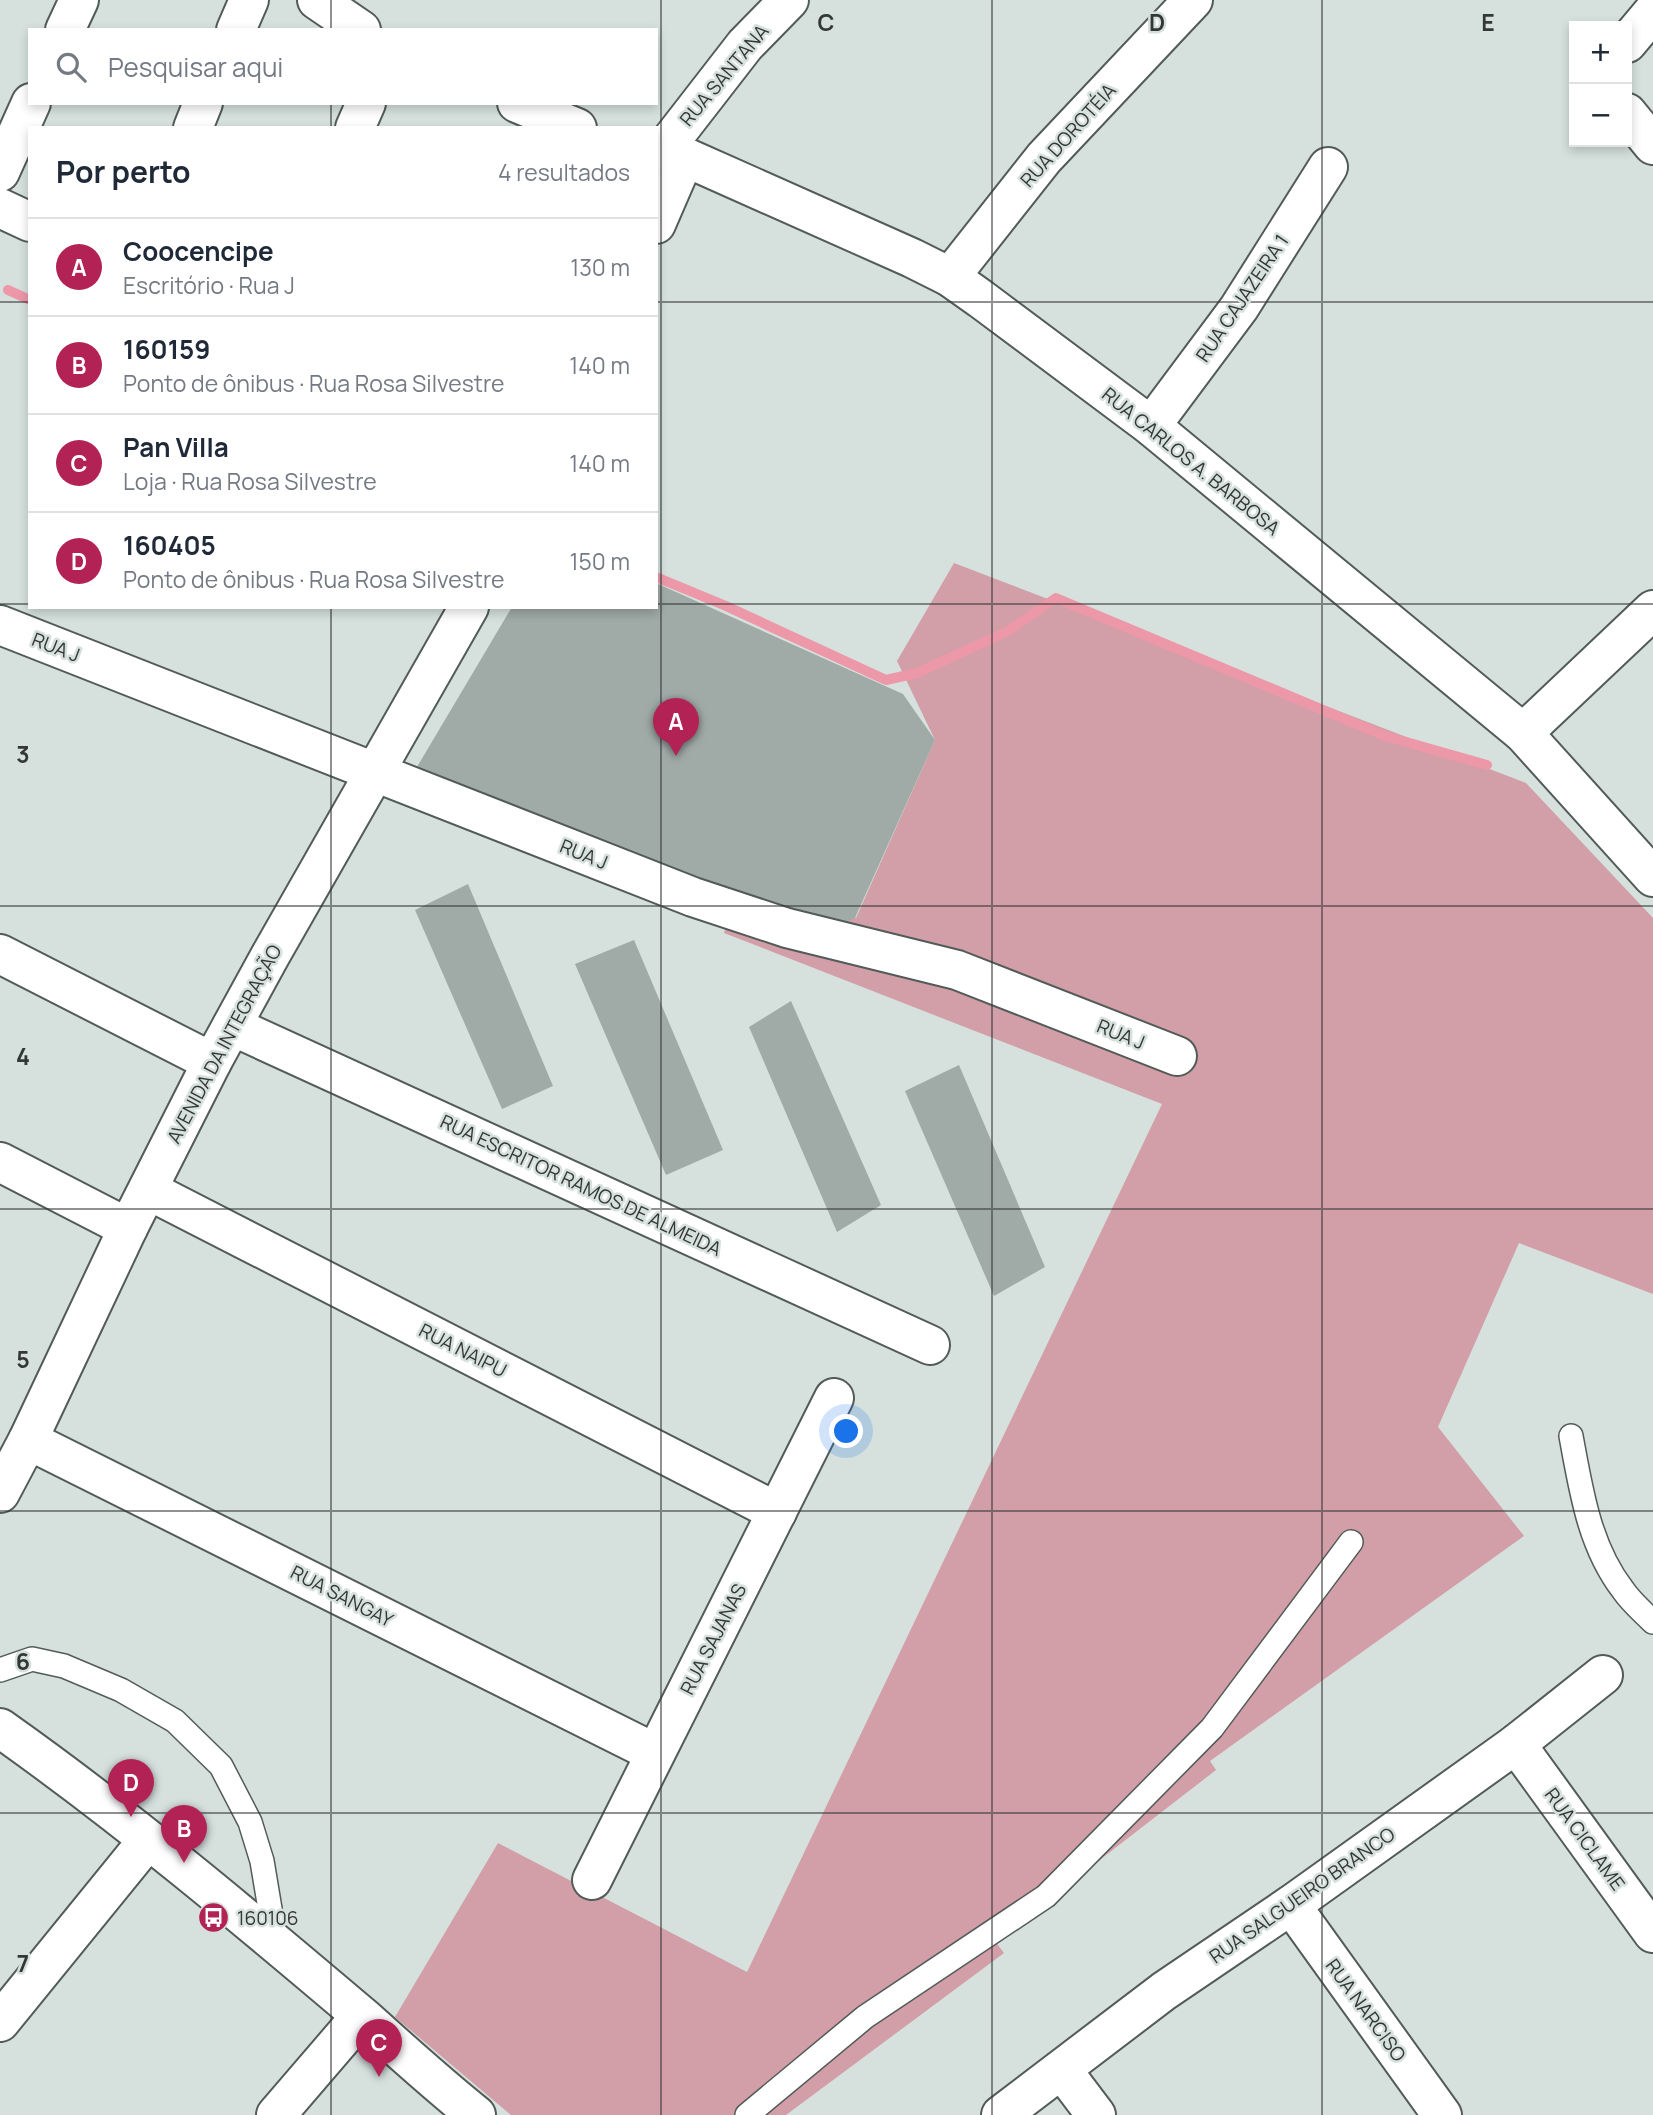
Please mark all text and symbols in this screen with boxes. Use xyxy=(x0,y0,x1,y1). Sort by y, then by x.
text: C xyxy=(818,6,835,38)
text: D xyxy=(1149,6,1165,38)
text: E xyxy=(1481,6,1495,38)
street label: RUA SANTANA xyxy=(674,19,774,131)
map controls xyxy=(1569,21,1632,147)
button: + xyxy=(1569,21,1632,84)
search box xyxy=(28,28,658,105)
icon: search xyxy=(52,48,90,86)
text: Pesquisar aqui xyxy=(108,49,283,85)
street label: RUA DOROTÉIA xyxy=(1014,78,1122,192)
button: − xyxy=(1569,84,1632,147)
text: Por perto xyxy=(56,151,191,192)
text: 4 resultados xyxy=(498,156,630,188)
street label: RUA CAJAZEIRA 1 xyxy=(1190,229,1294,367)
text: Coocencipe xyxy=(123,233,274,269)
text: A xyxy=(71,251,87,283)
text: 130 m xyxy=(570,251,630,283)
text: Escritório · Rua J xyxy=(123,269,295,301)
text: 160159 xyxy=(123,331,210,367)
text: B xyxy=(72,349,86,381)
text: 140 m xyxy=(569,349,630,381)
text: Ponto de ônibus · Rua Rosa Silvestre xyxy=(123,367,504,399)
street label: RUA CARLOS A. BARBOSA xyxy=(1097,381,1285,541)
text: Pan Villa xyxy=(123,429,229,465)
text: C xyxy=(71,447,88,479)
text: 140 m xyxy=(569,447,630,479)
text: Loja · Rua Rosa Silvestre xyxy=(123,465,377,497)
text: 160405 xyxy=(123,527,216,563)
text: D xyxy=(71,545,87,577)
text: 150 m xyxy=(570,545,630,577)
text: Ponto de ônibus · Rua Rosa Silvestre xyxy=(123,563,504,595)
street label: RUA J xyxy=(28,626,84,668)
pin: A xyxy=(653,698,699,756)
text: 3 xyxy=(16,738,30,770)
street label: RUA J xyxy=(556,833,612,875)
street label: AVENIDA DA INTEGRAÇÃO xyxy=(161,940,288,1148)
street label: RUA J xyxy=(1093,1013,1149,1055)
text: 4 xyxy=(16,1040,30,1072)
street label: RUA ESCRITOR RAMOS DE ALMEIDA xyxy=(436,1108,726,1262)
street label: RUA NAIPU xyxy=(415,1317,511,1383)
text: 5 xyxy=(16,1343,30,1375)
your location xyxy=(829,1414,863,1448)
street label: RUA SANGAY xyxy=(286,1559,398,1633)
street label: RUA SAJANAS xyxy=(674,1579,752,1699)
text: 6 xyxy=(16,1645,30,1677)
pin: D xyxy=(108,1759,154,1817)
street label: RUA CICLAME xyxy=(1539,1783,1631,1895)
pin: B xyxy=(161,1805,207,1863)
street label: RUA SALGUEIRO BRANCO xyxy=(1204,1821,1400,1969)
bus stop icon: 160106 xyxy=(197,1901,231,1935)
place label: 160106 xyxy=(237,1905,299,1931)
text: 7 xyxy=(17,1947,29,1979)
street label: RUA NARCISO xyxy=(1320,1953,1412,2067)
pin: C xyxy=(356,2019,402,2077)

